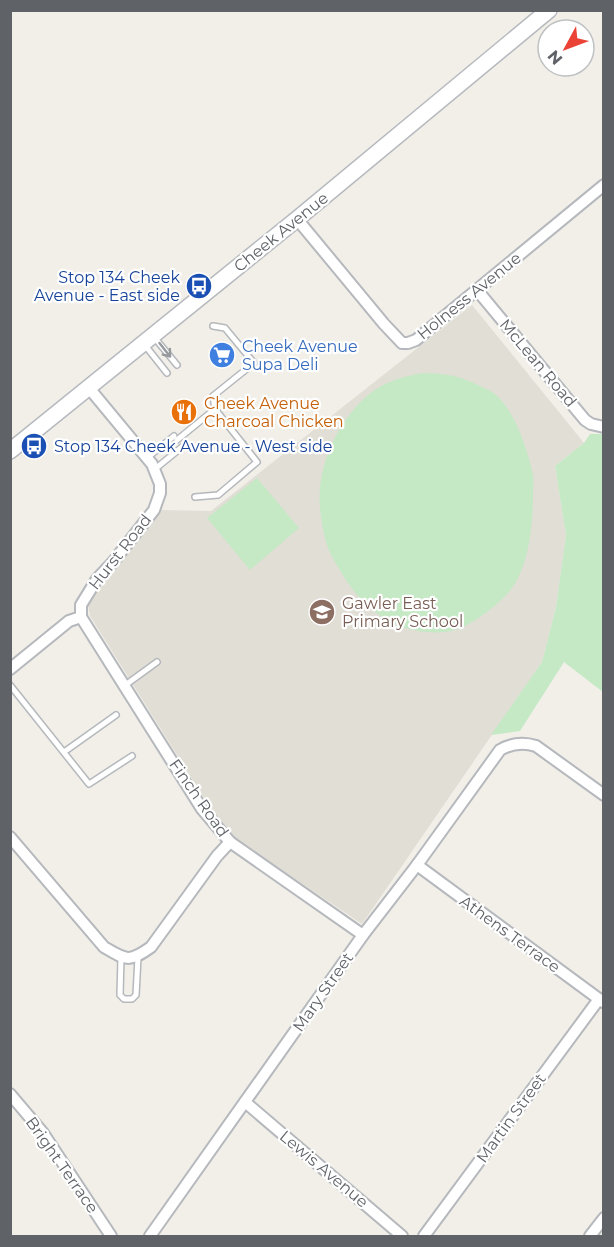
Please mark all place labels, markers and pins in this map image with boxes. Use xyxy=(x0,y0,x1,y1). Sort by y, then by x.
place label: Stop 134 Cheek Avenue - East side xyxy=(34,268,180,305)
bus stop icon: Stop 134 Cheek Avenue - East side xyxy=(184,271,214,301)
place label: Cheek Avenue Supa Deli xyxy=(242,337,358,374)
supermarket icon: Cheek Avenue Supa Deli xyxy=(207,340,237,370)
place label: Cheek Avenue Charcoal Chicken xyxy=(204,394,344,431)
restaurant icon: Cheek Avenue Charcoal Chicken xyxy=(169,397,199,427)
bus stop icon: Stop 134 Cheek Avenue - West side xyxy=(19,431,49,461)
place label: Stop 134 Cheek Avenue - West side xyxy=(54,437,332,456)
place label: Gawler East Primary School xyxy=(342,594,463,631)
school or university icon: Gawler East Primary School xyxy=(307,597,337,627)

